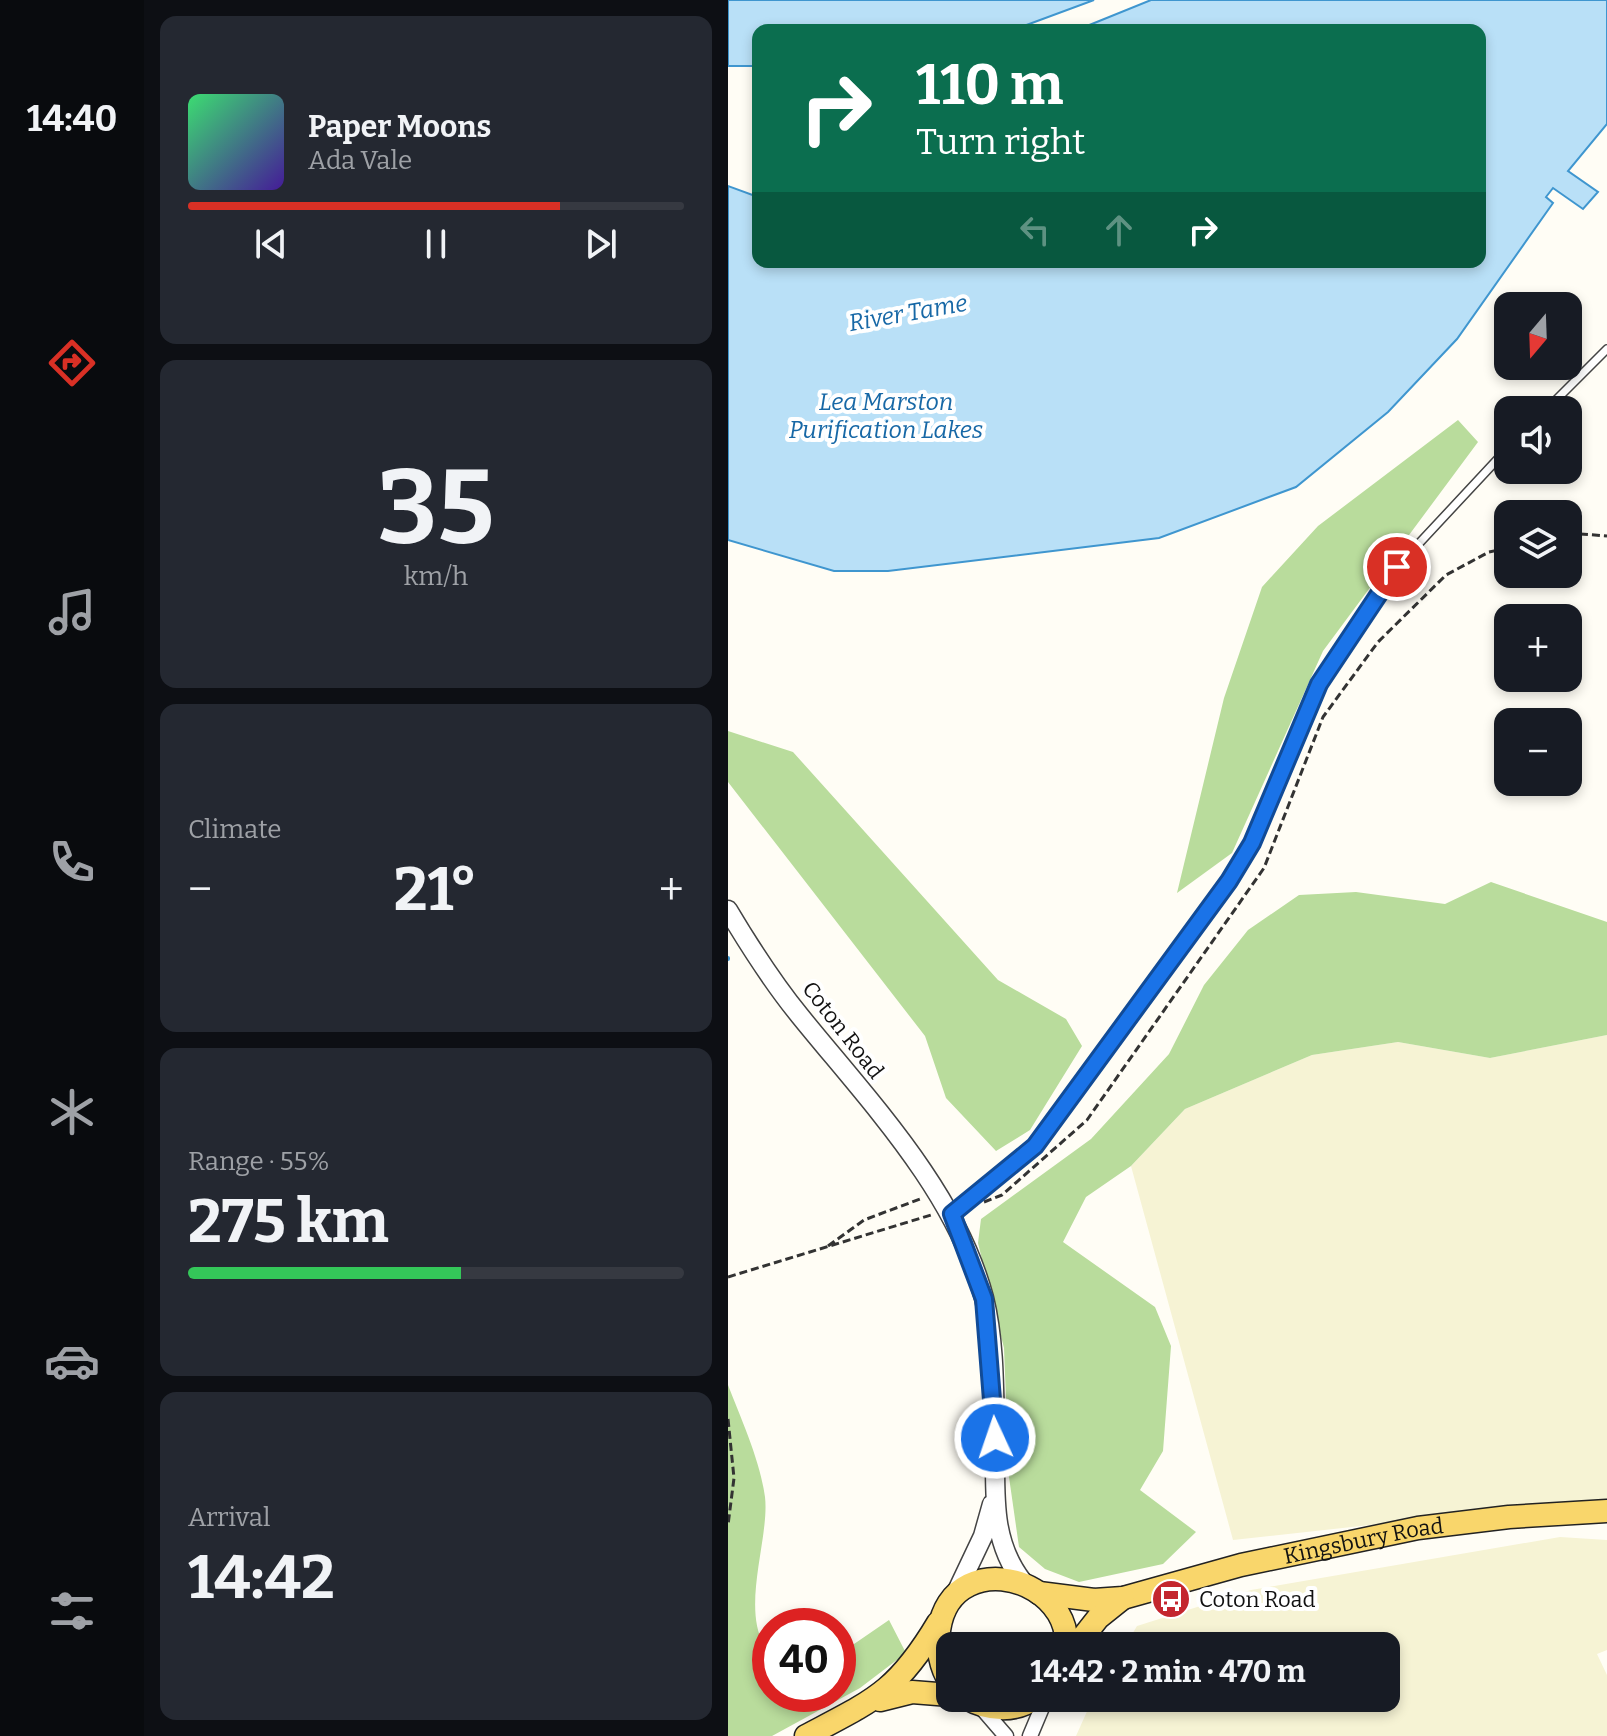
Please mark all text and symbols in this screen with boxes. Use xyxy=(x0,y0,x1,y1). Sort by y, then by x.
text: 110 m xyxy=(916,52,1063,119)
icon: right xyxy=(784,56,888,160)
text: 14:40 xyxy=(27,97,117,141)
text: Paper Moons xyxy=(308,109,491,145)
text: Turn right xyxy=(916,120,1085,164)
text: Ada Vale xyxy=(308,145,412,176)
icon: left xyxy=(1013,208,1057,252)
icon: ahead xyxy=(1097,208,1141,252)
icon: right xyxy=(1181,208,1225,252)
icon: previous xyxy=(249,222,293,266)
icon: pause xyxy=(414,222,458,266)
icon: next xyxy=(579,222,623,266)
water label: River Tame xyxy=(847,289,969,337)
north arrow xyxy=(1494,292,1582,380)
map controls xyxy=(1494,292,1582,796)
icon: directions xyxy=(44,335,100,391)
water label: Lea Marston Purification Lakes xyxy=(789,388,983,444)
button: sound xyxy=(1494,396,1582,484)
text: 35 xyxy=(378,446,494,571)
button: layers xyxy=(1494,500,1582,588)
pin xyxy=(1363,533,1431,601)
icon: arrive xyxy=(1375,545,1419,589)
text: km/h xyxy=(404,561,468,592)
icon: music xyxy=(44,584,100,640)
button: + xyxy=(1494,604,1582,692)
button: − xyxy=(1494,708,1582,796)
text: Climate xyxy=(188,814,282,845)
icon: phone xyxy=(44,834,100,890)
text: 21° xyxy=(394,854,477,926)
text: − xyxy=(188,863,212,916)
text: + xyxy=(659,863,684,916)
street label: Coton Road xyxy=(796,976,890,1084)
icon: climate xyxy=(44,1084,100,1140)
text: Range · 55% xyxy=(188,1146,329,1177)
text: 275 km xyxy=(188,1186,389,1258)
icon: car xyxy=(44,1333,100,1389)
position arrow xyxy=(953,1396,1037,1480)
text: Arrival xyxy=(188,1502,270,1533)
street label: Kingsbury Road xyxy=(1281,1512,1445,1569)
text: 14:42 xyxy=(188,1542,335,1614)
bus stop icon: Coton Road xyxy=(1150,1578,1192,1620)
icon: filters xyxy=(44,1583,100,1639)
place label: Coton Road xyxy=(1199,1586,1316,1613)
speed limit sign: 40 xyxy=(752,1608,856,1712)
text: 14:42 · 2 min · 470 m xyxy=(1030,1654,1306,1690)

